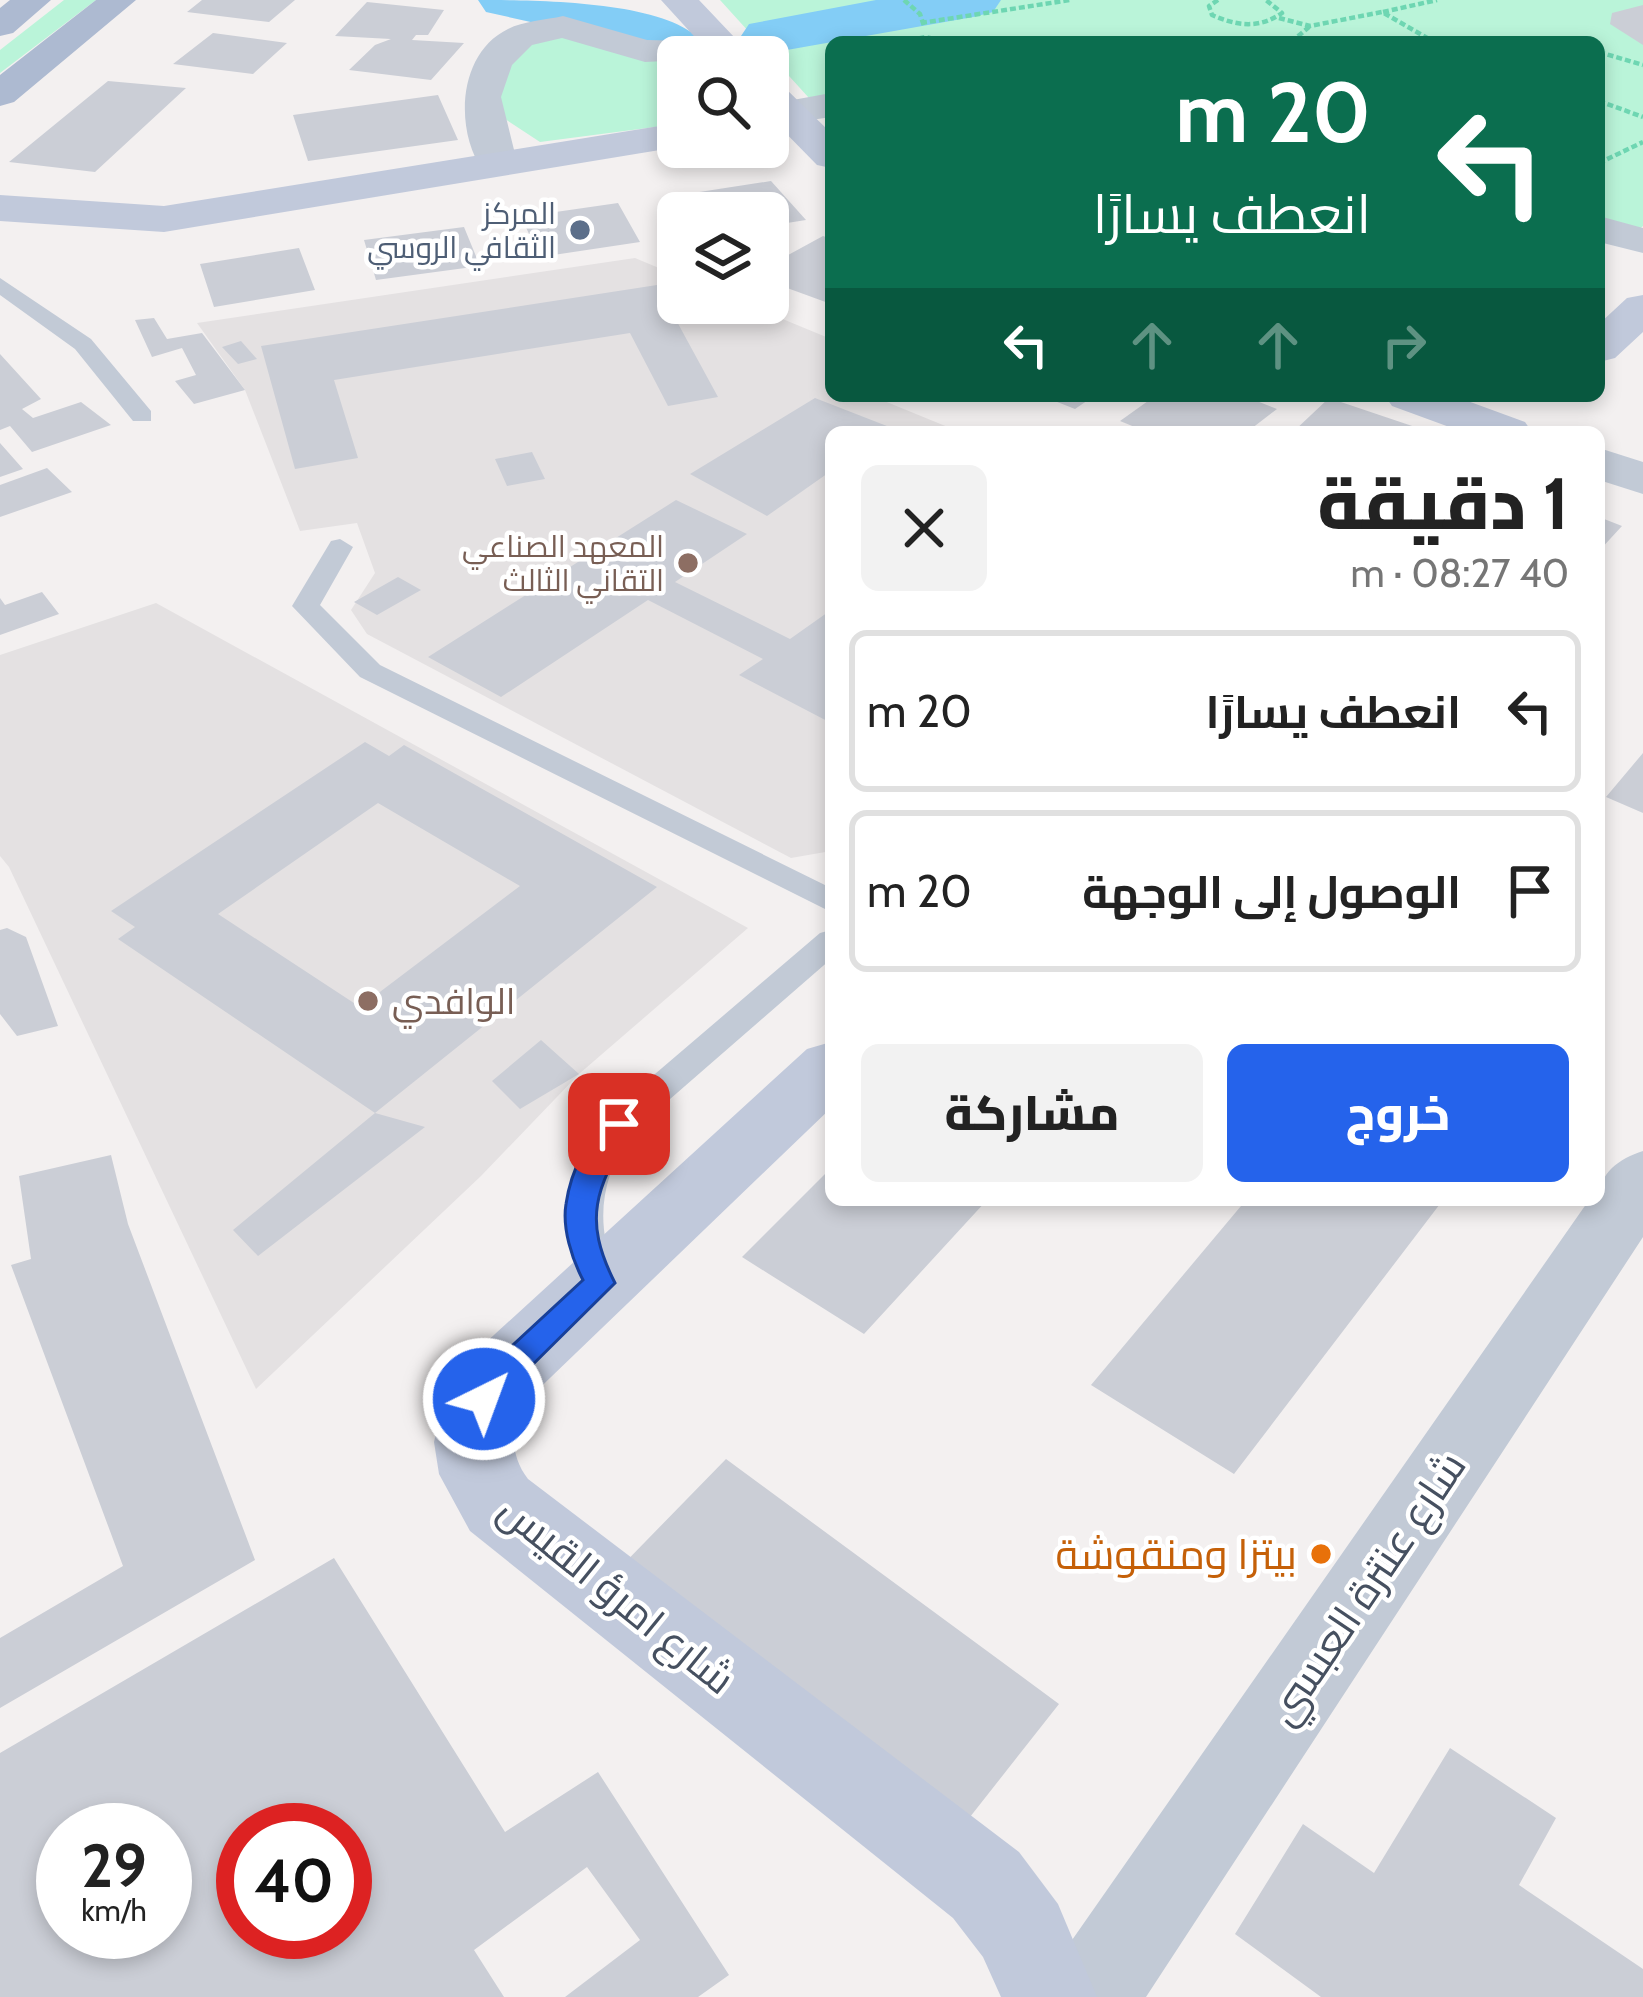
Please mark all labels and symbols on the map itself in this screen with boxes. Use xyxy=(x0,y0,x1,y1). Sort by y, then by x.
place label: المركز الثقافي الروسي xyxy=(367,195,556,271)
marker: المركز الثقافي الروسي xyxy=(567,217,593,243)
place label: المعهد الصناعي التقاني الثالث xyxy=(462,528,664,604)
marker: المعهد الصناعي التقاني الثالث xyxy=(675,550,701,576)
place label: الوافدي xyxy=(392,979,515,1029)
marker: الوافدي xyxy=(355,988,381,1014)
pin xyxy=(568,1073,670,1175)
position arrow xyxy=(421,1336,547,1462)
street label: شارع عنترة العبسي xyxy=(1256,1442,1481,1737)
street label: شارع امرؤ القيس xyxy=(487,1483,745,1707)
place label: بيتزا ومنقوشة xyxy=(1055,1528,1297,1580)
marker: بيتزا ومنقوشة xyxy=(1308,1541,1334,1567)
speed limit sign: 40 xyxy=(216,1803,372,1959)

